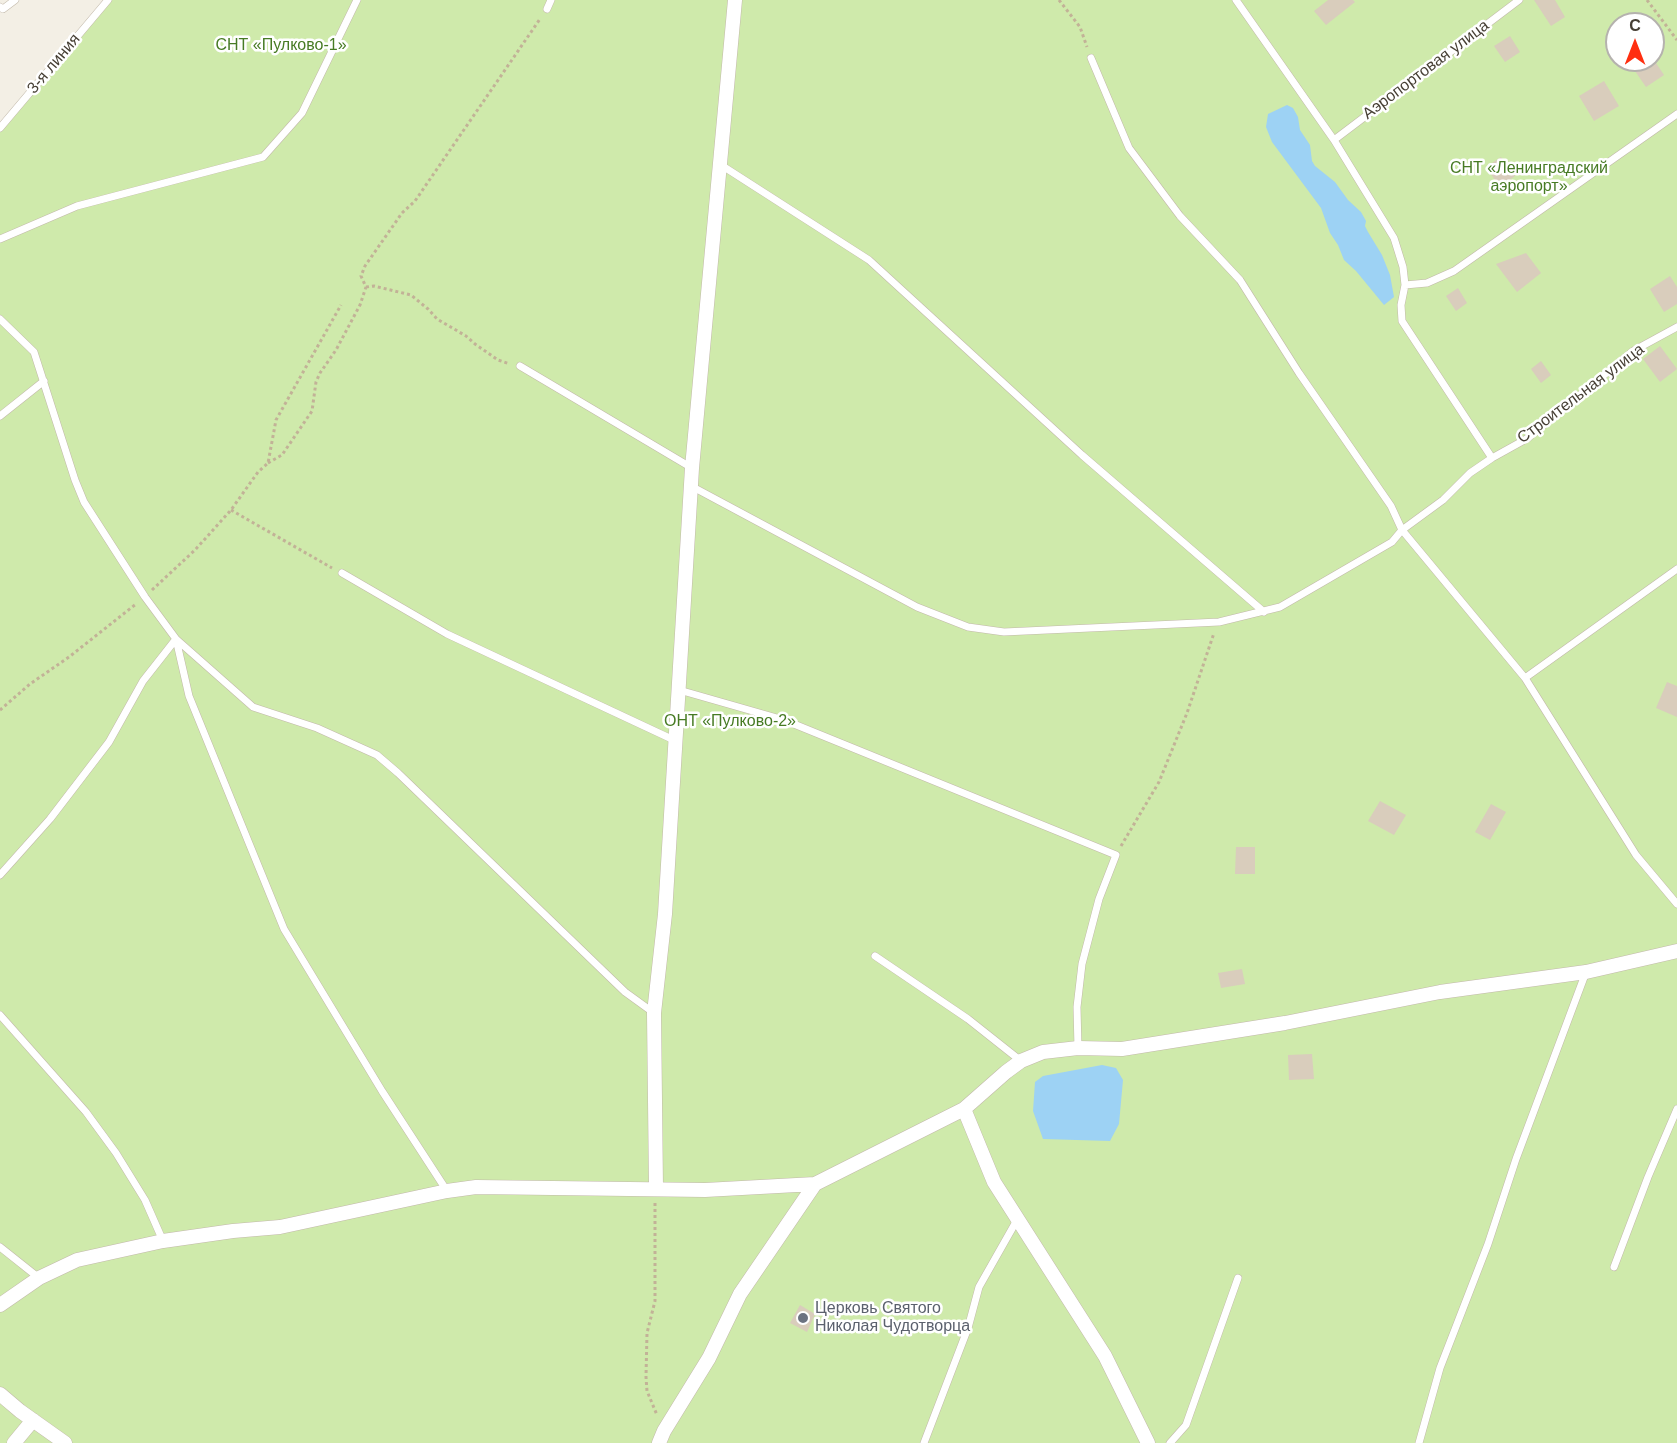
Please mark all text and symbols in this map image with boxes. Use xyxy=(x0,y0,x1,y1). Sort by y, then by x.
north arrow xyxy=(1605,12,1665,72)
street label: Аэропортовая улица xyxy=(1359,16,1493,124)
text: С xyxy=(1629,17,1641,34)
street label: 3-я линия xyxy=(23,30,85,98)
park label: СНТ «Пулково-1» xyxy=(215,36,347,56)
park label: СНТ «Ленинградский аэропорт» xyxy=(1450,159,1608,197)
street label: Строительная улица xyxy=(1514,340,1648,448)
park label: ОНТ «Пулково-2» xyxy=(664,712,796,732)
place label: Церковь Святого Николая Чудотворца xyxy=(815,1299,970,1337)
marker: Церковь Святого Николая Чудотворца xyxy=(796,1311,810,1325)

